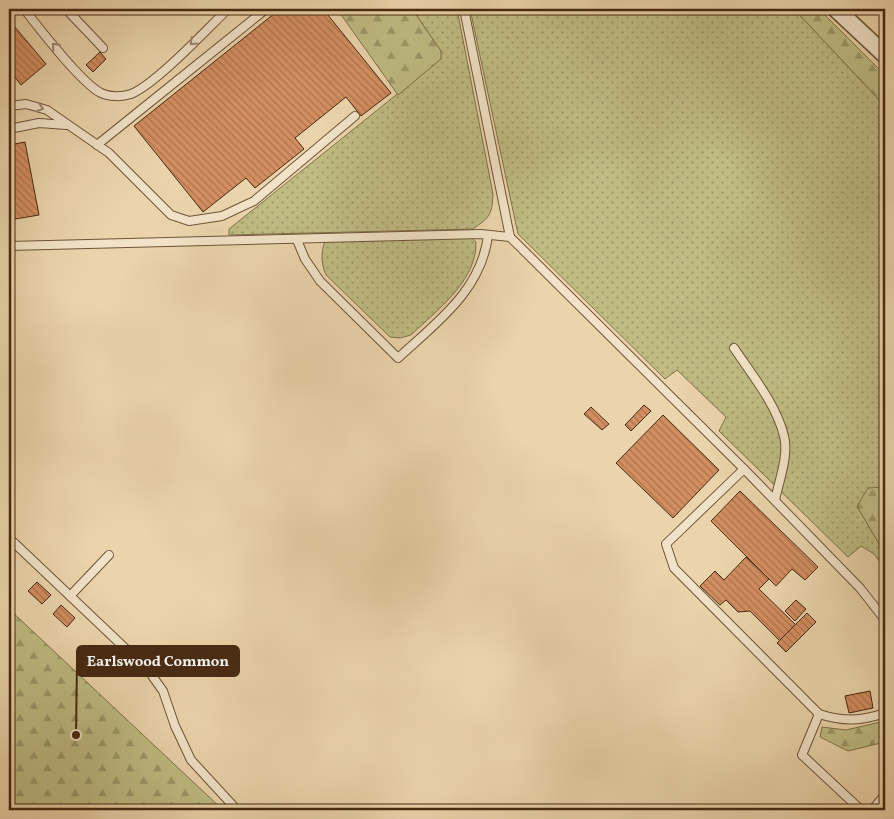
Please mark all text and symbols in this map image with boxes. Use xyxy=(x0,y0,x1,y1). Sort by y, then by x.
one-way arrow xyxy=(189,36,198,45)
one-way arrow xyxy=(52,42,61,51)
one-way arrow xyxy=(35,103,44,113)
callout: Earlswood Common xyxy=(77,646,239,676)
text: Earlswood Common xyxy=(87,652,229,673)

